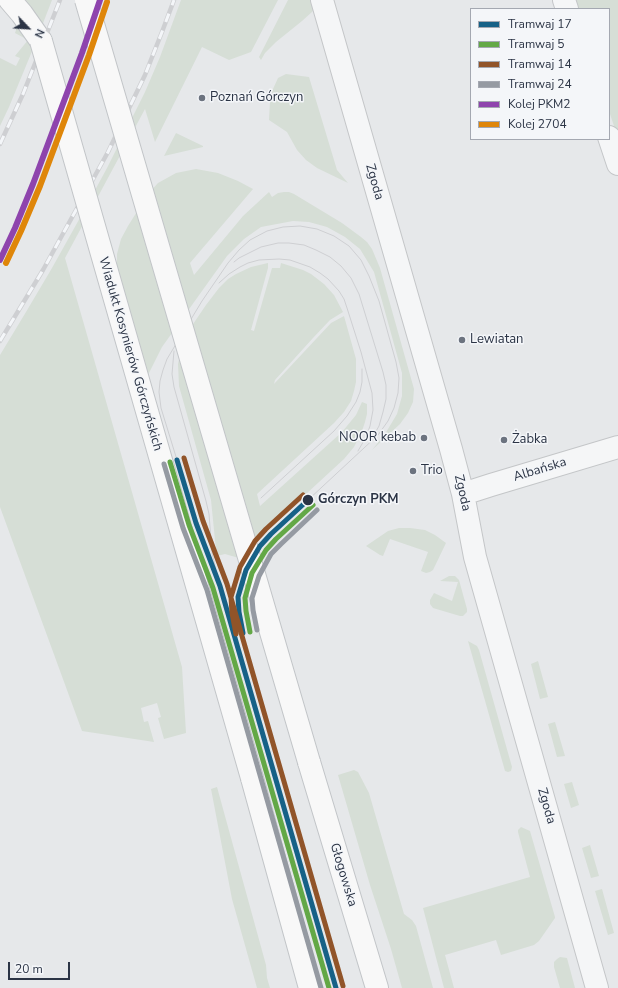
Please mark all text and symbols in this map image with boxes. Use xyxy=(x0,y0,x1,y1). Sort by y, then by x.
north arrow xyxy=(8,8,48,48)
legend xyxy=(470,8,610,140)
text: Tramwaj 17 xyxy=(508,16,572,32)
text: N xyxy=(31,26,48,40)
text: Tramwaj 5 xyxy=(508,36,565,52)
text: Tramwaj 14 xyxy=(508,56,572,72)
text: Tramwaj 24 xyxy=(508,76,572,92)
place label: Poznań Górczyn xyxy=(210,90,303,106)
marker: Poznań Górczyn xyxy=(197,93,207,103)
text: Kolej PKM2 xyxy=(508,96,570,112)
text: Kolej 2704 xyxy=(508,116,567,132)
street label: Zgoda xyxy=(361,162,387,202)
street label: Wiadukt Kosynierów Górczyńskich xyxy=(95,255,165,453)
place label: Lewiatan xyxy=(470,332,523,348)
marker: Lewiatan xyxy=(457,335,467,345)
place label: NOOR kebab xyxy=(339,430,416,446)
place label: Żabka xyxy=(512,432,547,448)
marker: NOOR kebab xyxy=(419,433,429,443)
marker: Żabka xyxy=(499,435,509,445)
street label: Albańska xyxy=(512,455,568,485)
place label: Trio xyxy=(421,463,443,479)
marker: Trio xyxy=(408,466,418,476)
street label: Zgoda xyxy=(450,473,474,513)
place label: Górczyn PKM xyxy=(318,492,399,508)
marker: Górczyn PKM xyxy=(301,493,315,507)
street label: Zgoda xyxy=(533,786,559,826)
street label: Głogowska xyxy=(326,841,360,909)
scale bar xyxy=(10,954,72,980)
text: 20 m xyxy=(15,961,43,977)

